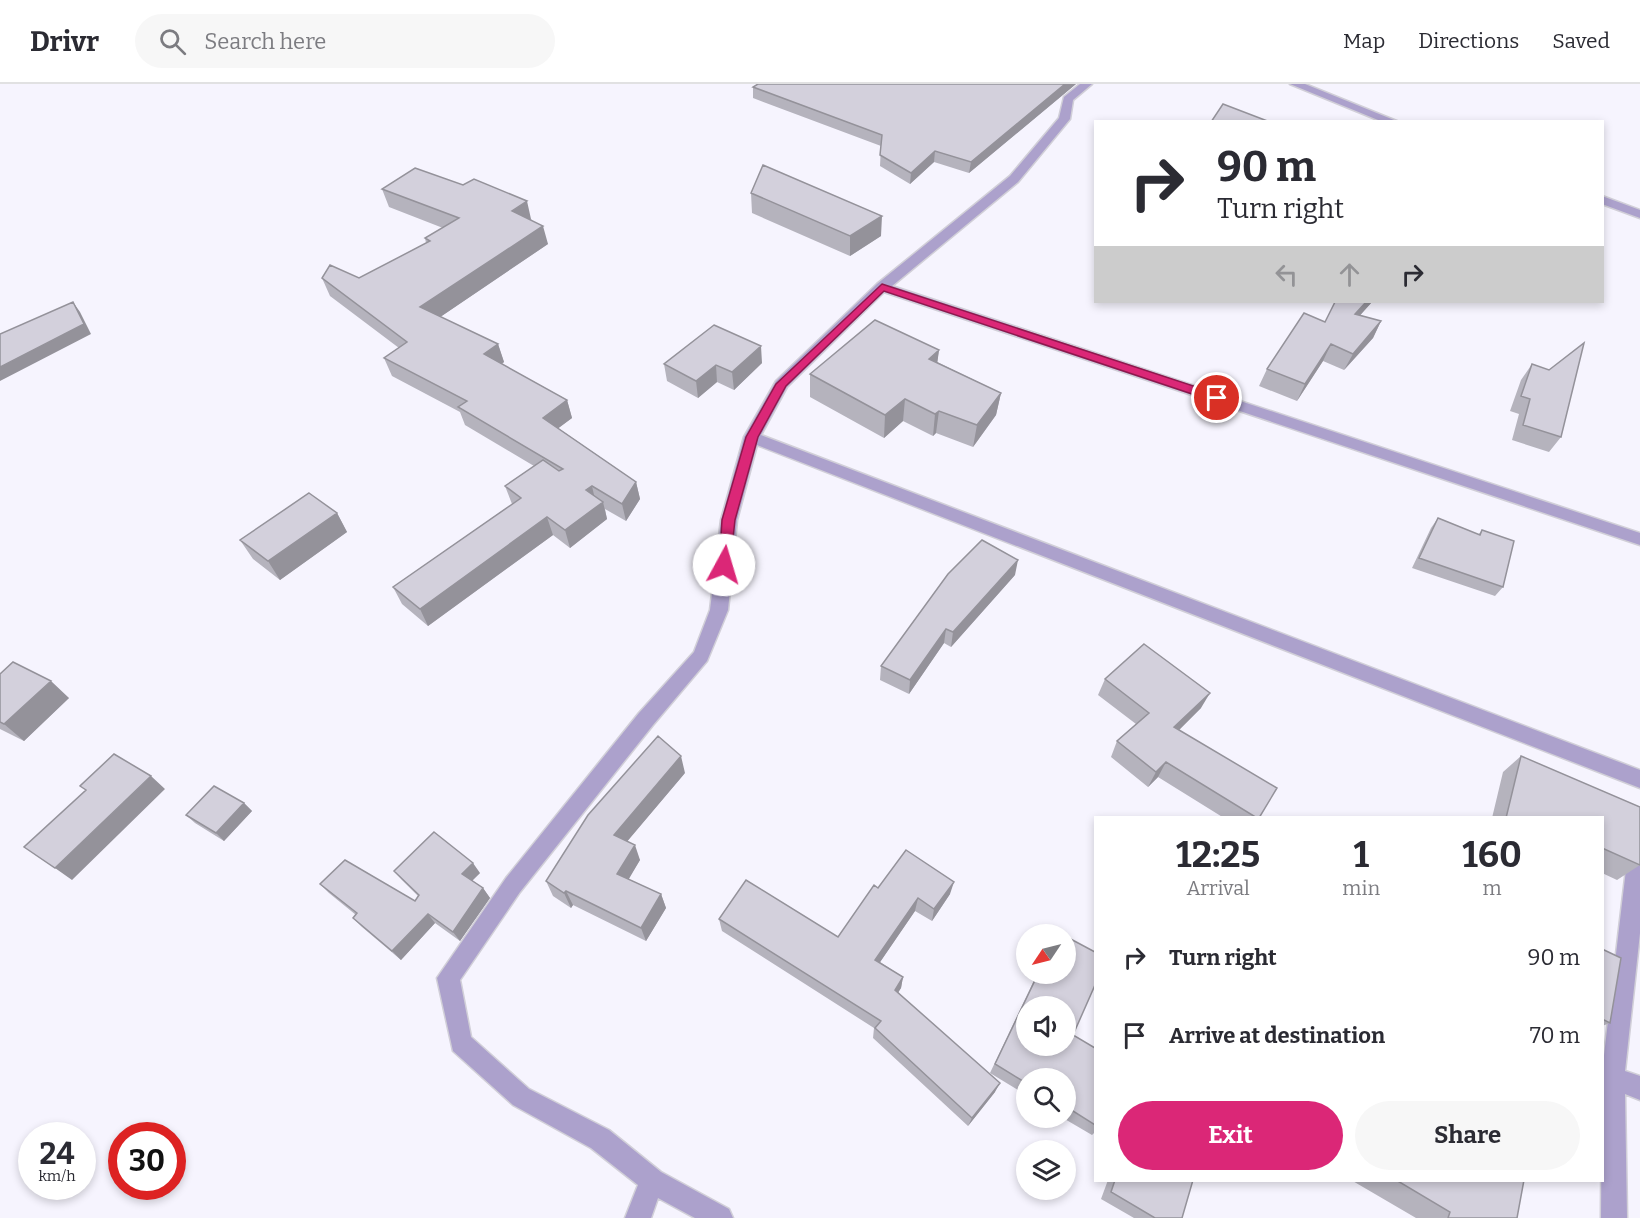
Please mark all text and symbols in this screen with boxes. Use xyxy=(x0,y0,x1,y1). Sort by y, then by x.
search box xyxy=(135,14,555,68)
text: Drivr xyxy=(30,25,99,58)
icon: search xyxy=(156,25,189,58)
text: Search here xyxy=(204,28,326,55)
text: Map xyxy=(1343,28,1385,54)
text: Directions xyxy=(1418,28,1519,54)
text: Saved xyxy=(1552,28,1610,54)
text: 90 m xyxy=(1217,142,1316,192)
icon: right xyxy=(1118,144,1196,222)
text: Turn right xyxy=(1217,193,1344,225)
icon: left xyxy=(1270,258,1303,291)
icon: ahead xyxy=(1333,258,1366,291)
icon: right xyxy=(1396,258,1429,291)
pin xyxy=(1191,372,1242,423)
icon: arrive xyxy=(1200,381,1233,414)
position arrow xyxy=(692,533,756,597)
text: 12:25 xyxy=(1176,833,1260,877)
text: 1 xyxy=(1353,833,1369,877)
text: 160 xyxy=(1462,833,1522,877)
text: Arrival xyxy=(1186,876,1250,900)
text: min xyxy=(1342,876,1380,900)
text: m xyxy=(1482,876,1502,900)
north arrow xyxy=(1016,924,1076,984)
map controls xyxy=(1016,924,1076,1200)
icon: right xyxy=(1118,941,1151,974)
text: Turn right xyxy=(1169,944,1277,971)
text: 90 m xyxy=(1528,944,1580,971)
button: sound xyxy=(1016,996,1076,1056)
icon: arrive xyxy=(1118,1019,1151,1052)
text: Arrive at destination xyxy=(1169,1022,1385,1049)
text: 70 m xyxy=(1530,1022,1580,1049)
button: search xyxy=(1016,1068,1076,1128)
button: Exit xyxy=(1118,1101,1343,1170)
button: Share xyxy=(1355,1101,1580,1170)
speed limit sign: 30 xyxy=(108,1122,186,1200)
text: 24 xyxy=(39,1136,75,1172)
button: layers xyxy=(1016,1140,1076,1200)
text: km/h xyxy=(38,1167,76,1185)

